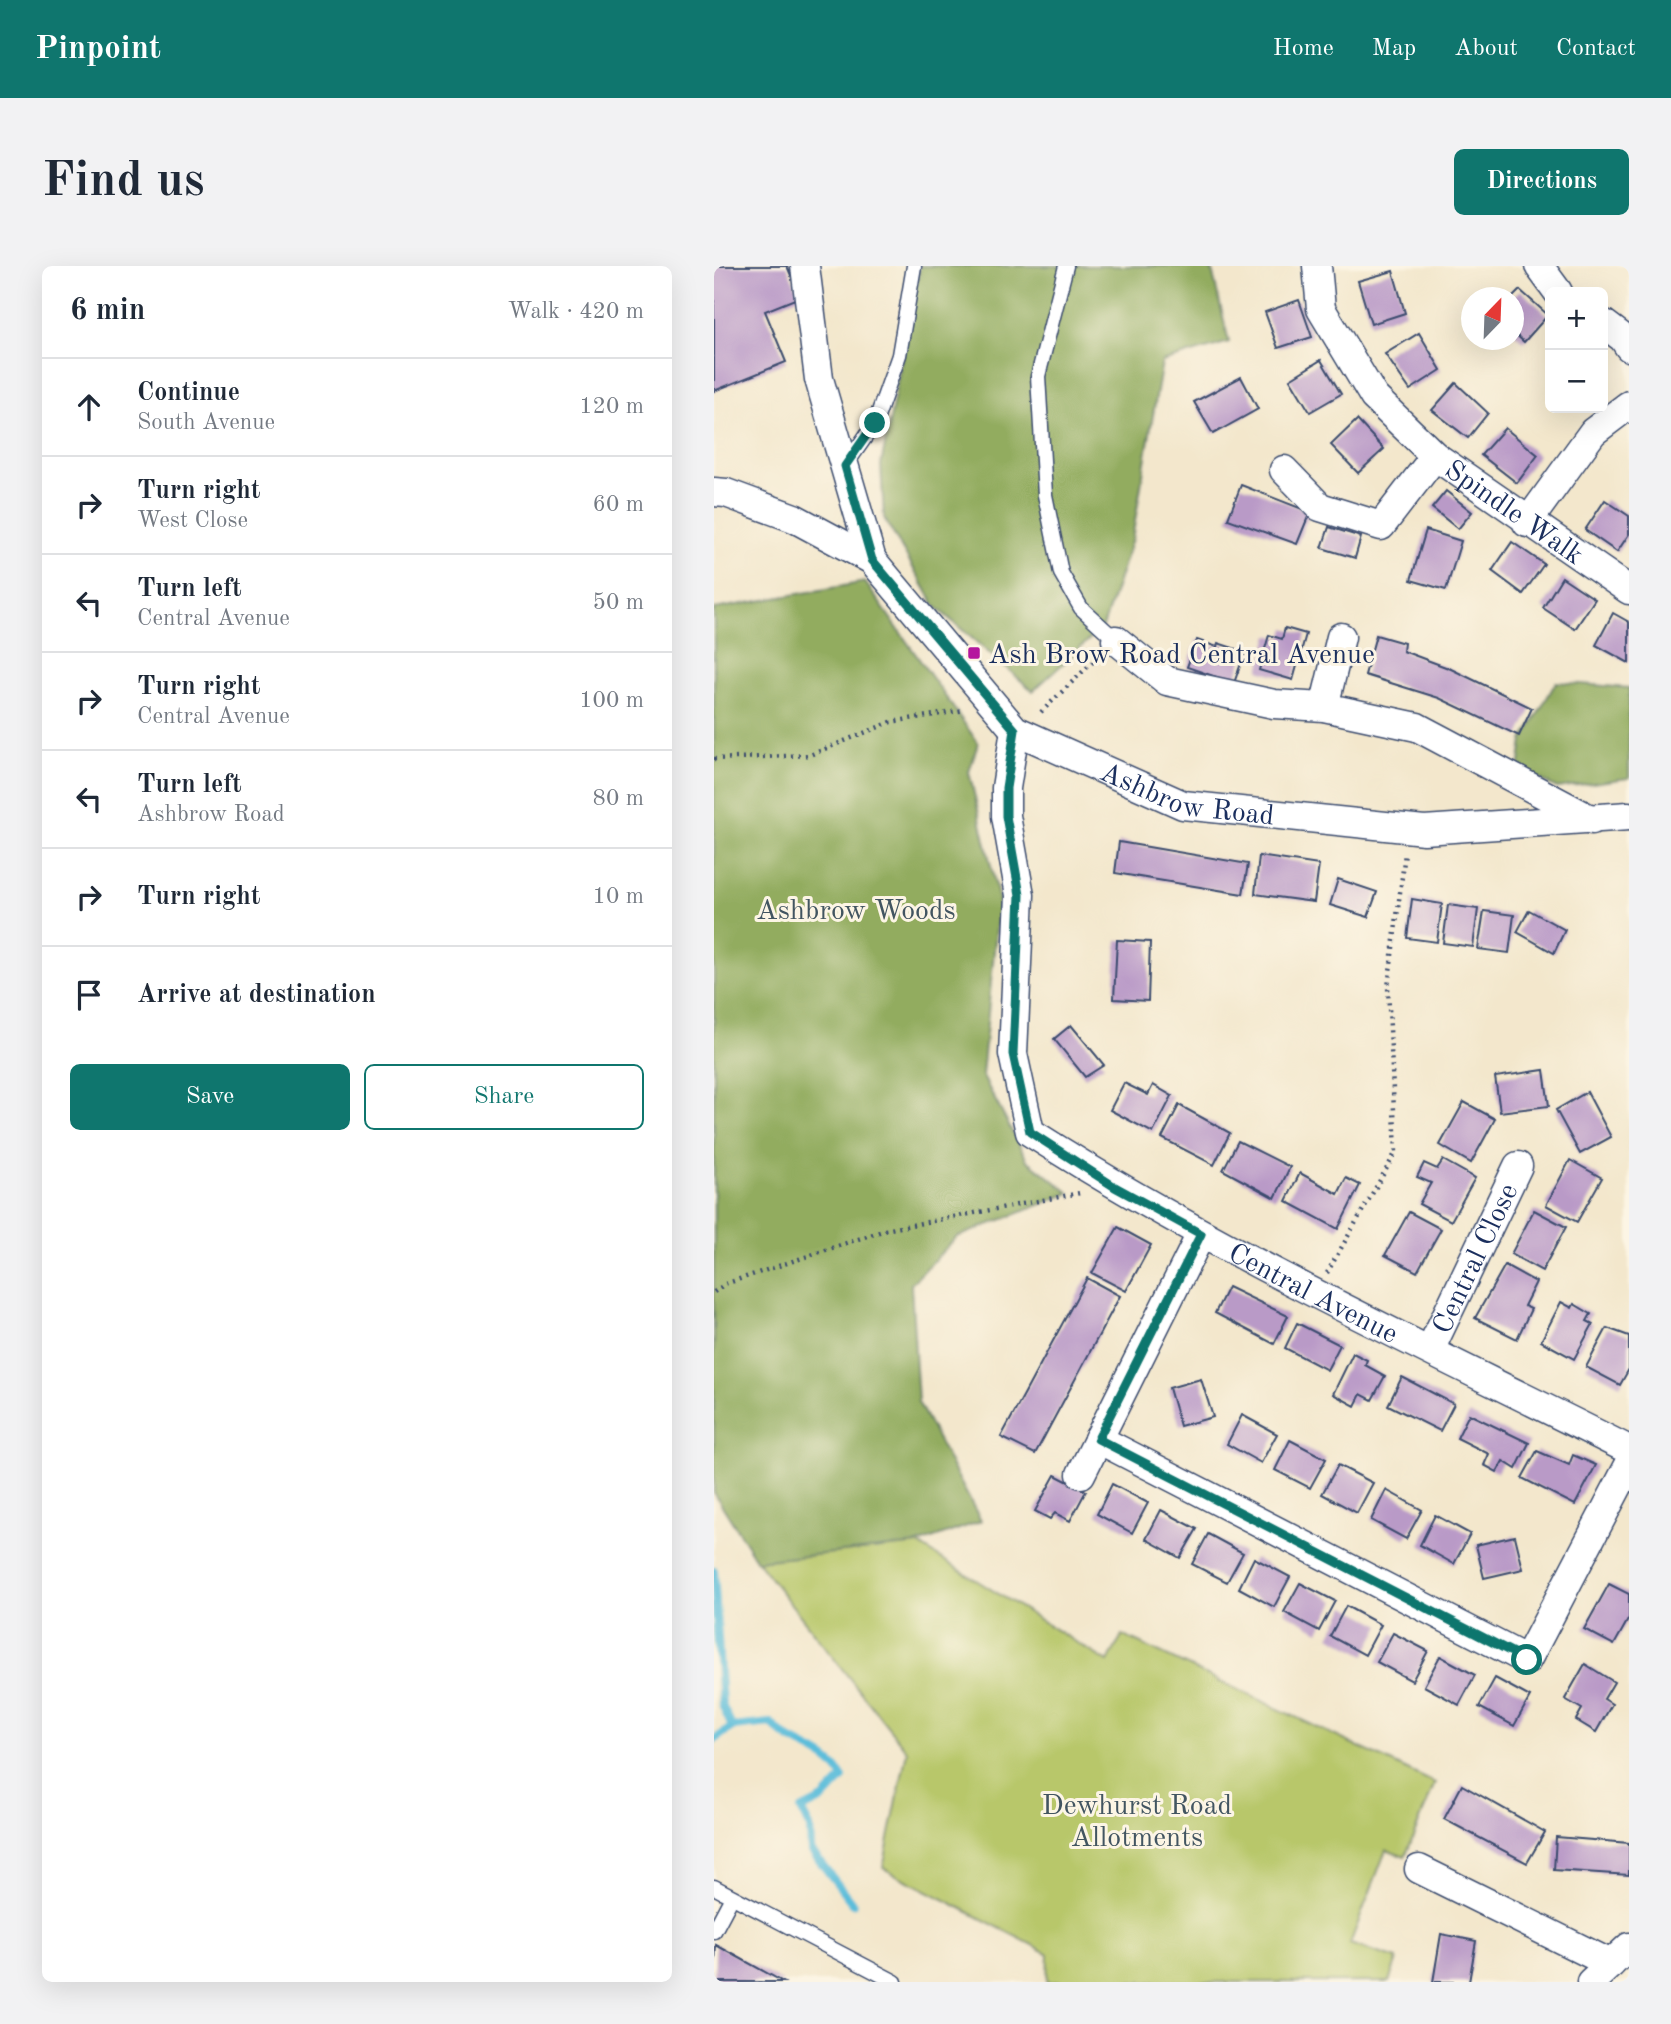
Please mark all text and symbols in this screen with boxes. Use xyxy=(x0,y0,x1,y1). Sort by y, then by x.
text: Pinpoint xyxy=(35,33,161,66)
text: Home xyxy=(1273,37,1334,61)
text: Map xyxy=(1372,37,1416,61)
text: About xyxy=(1454,37,1518,61)
text: Contact xyxy=(1556,37,1636,61)
button: Directions xyxy=(1454,149,1629,215)
text: Find us xyxy=(42,158,205,207)
north arrow xyxy=(1461,287,1524,350)
map controls xyxy=(1545,287,1608,413)
button: + xyxy=(1545,287,1608,350)
text: 6 min xyxy=(70,296,145,326)
text: Walk · 420 m xyxy=(508,300,644,323)
button: − xyxy=(1545,350,1608,413)
text: Continue xyxy=(137,380,240,406)
icon: ahead xyxy=(70,388,108,426)
text: 120 m xyxy=(579,395,644,418)
route end xyxy=(859,407,890,438)
text: South Avenue xyxy=(137,411,275,434)
street label: Spindle Walk xyxy=(1439,456,1587,571)
text: Turn right xyxy=(137,478,260,504)
icon: right xyxy=(70,486,108,524)
text: 60 m xyxy=(593,493,644,516)
text: West Close xyxy=(137,509,248,532)
text: Turn left xyxy=(137,576,242,602)
icon: left xyxy=(70,584,108,622)
text: 50 m xyxy=(593,591,644,614)
text: Central Avenue xyxy=(137,607,290,630)
place label: Ash Brow Road Central Avenue xyxy=(988,642,1375,670)
marker: Ash Brow Road Central Avenue xyxy=(966,645,982,661)
text: Turn right xyxy=(137,674,260,700)
icon: right xyxy=(70,682,108,720)
text: 100 m xyxy=(579,689,644,712)
text: Central Avenue xyxy=(137,705,290,728)
street label: Ashbrow Road xyxy=(1095,759,1275,831)
text: Turn left xyxy=(137,772,242,798)
icon: left xyxy=(70,780,108,818)
text: 80 m xyxy=(593,787,644,810)
text: Ashbrow Road xyxy=(137,803,285,826)
icon: right xyxy=(70,878,108,916)
text: Turn right xyxy=(137,884,260,910)
text: 10 m xyxy=(593,885,644,908)
park label: Ashbrow Woods xyxy=(756,898,956,926)
icon: arrive xyxy=(70,976,108,1014)
text: Arrive at destination xyxy=(137,982,376,1008)
button: Save xyxy=(70,1064,350,1130)
button: Share xyxy=(364,1064,644,1130)
street label: Central Close xyxy=(1429,1180,1524,1339)
street label: Central Avenue xyxy=(1223,1240,1402,1350)
route start xyxy=(1511,1644,1542,1675)
park label: Dewhurst Road Allotments xyxy=(1042,1793,1232,1853)

